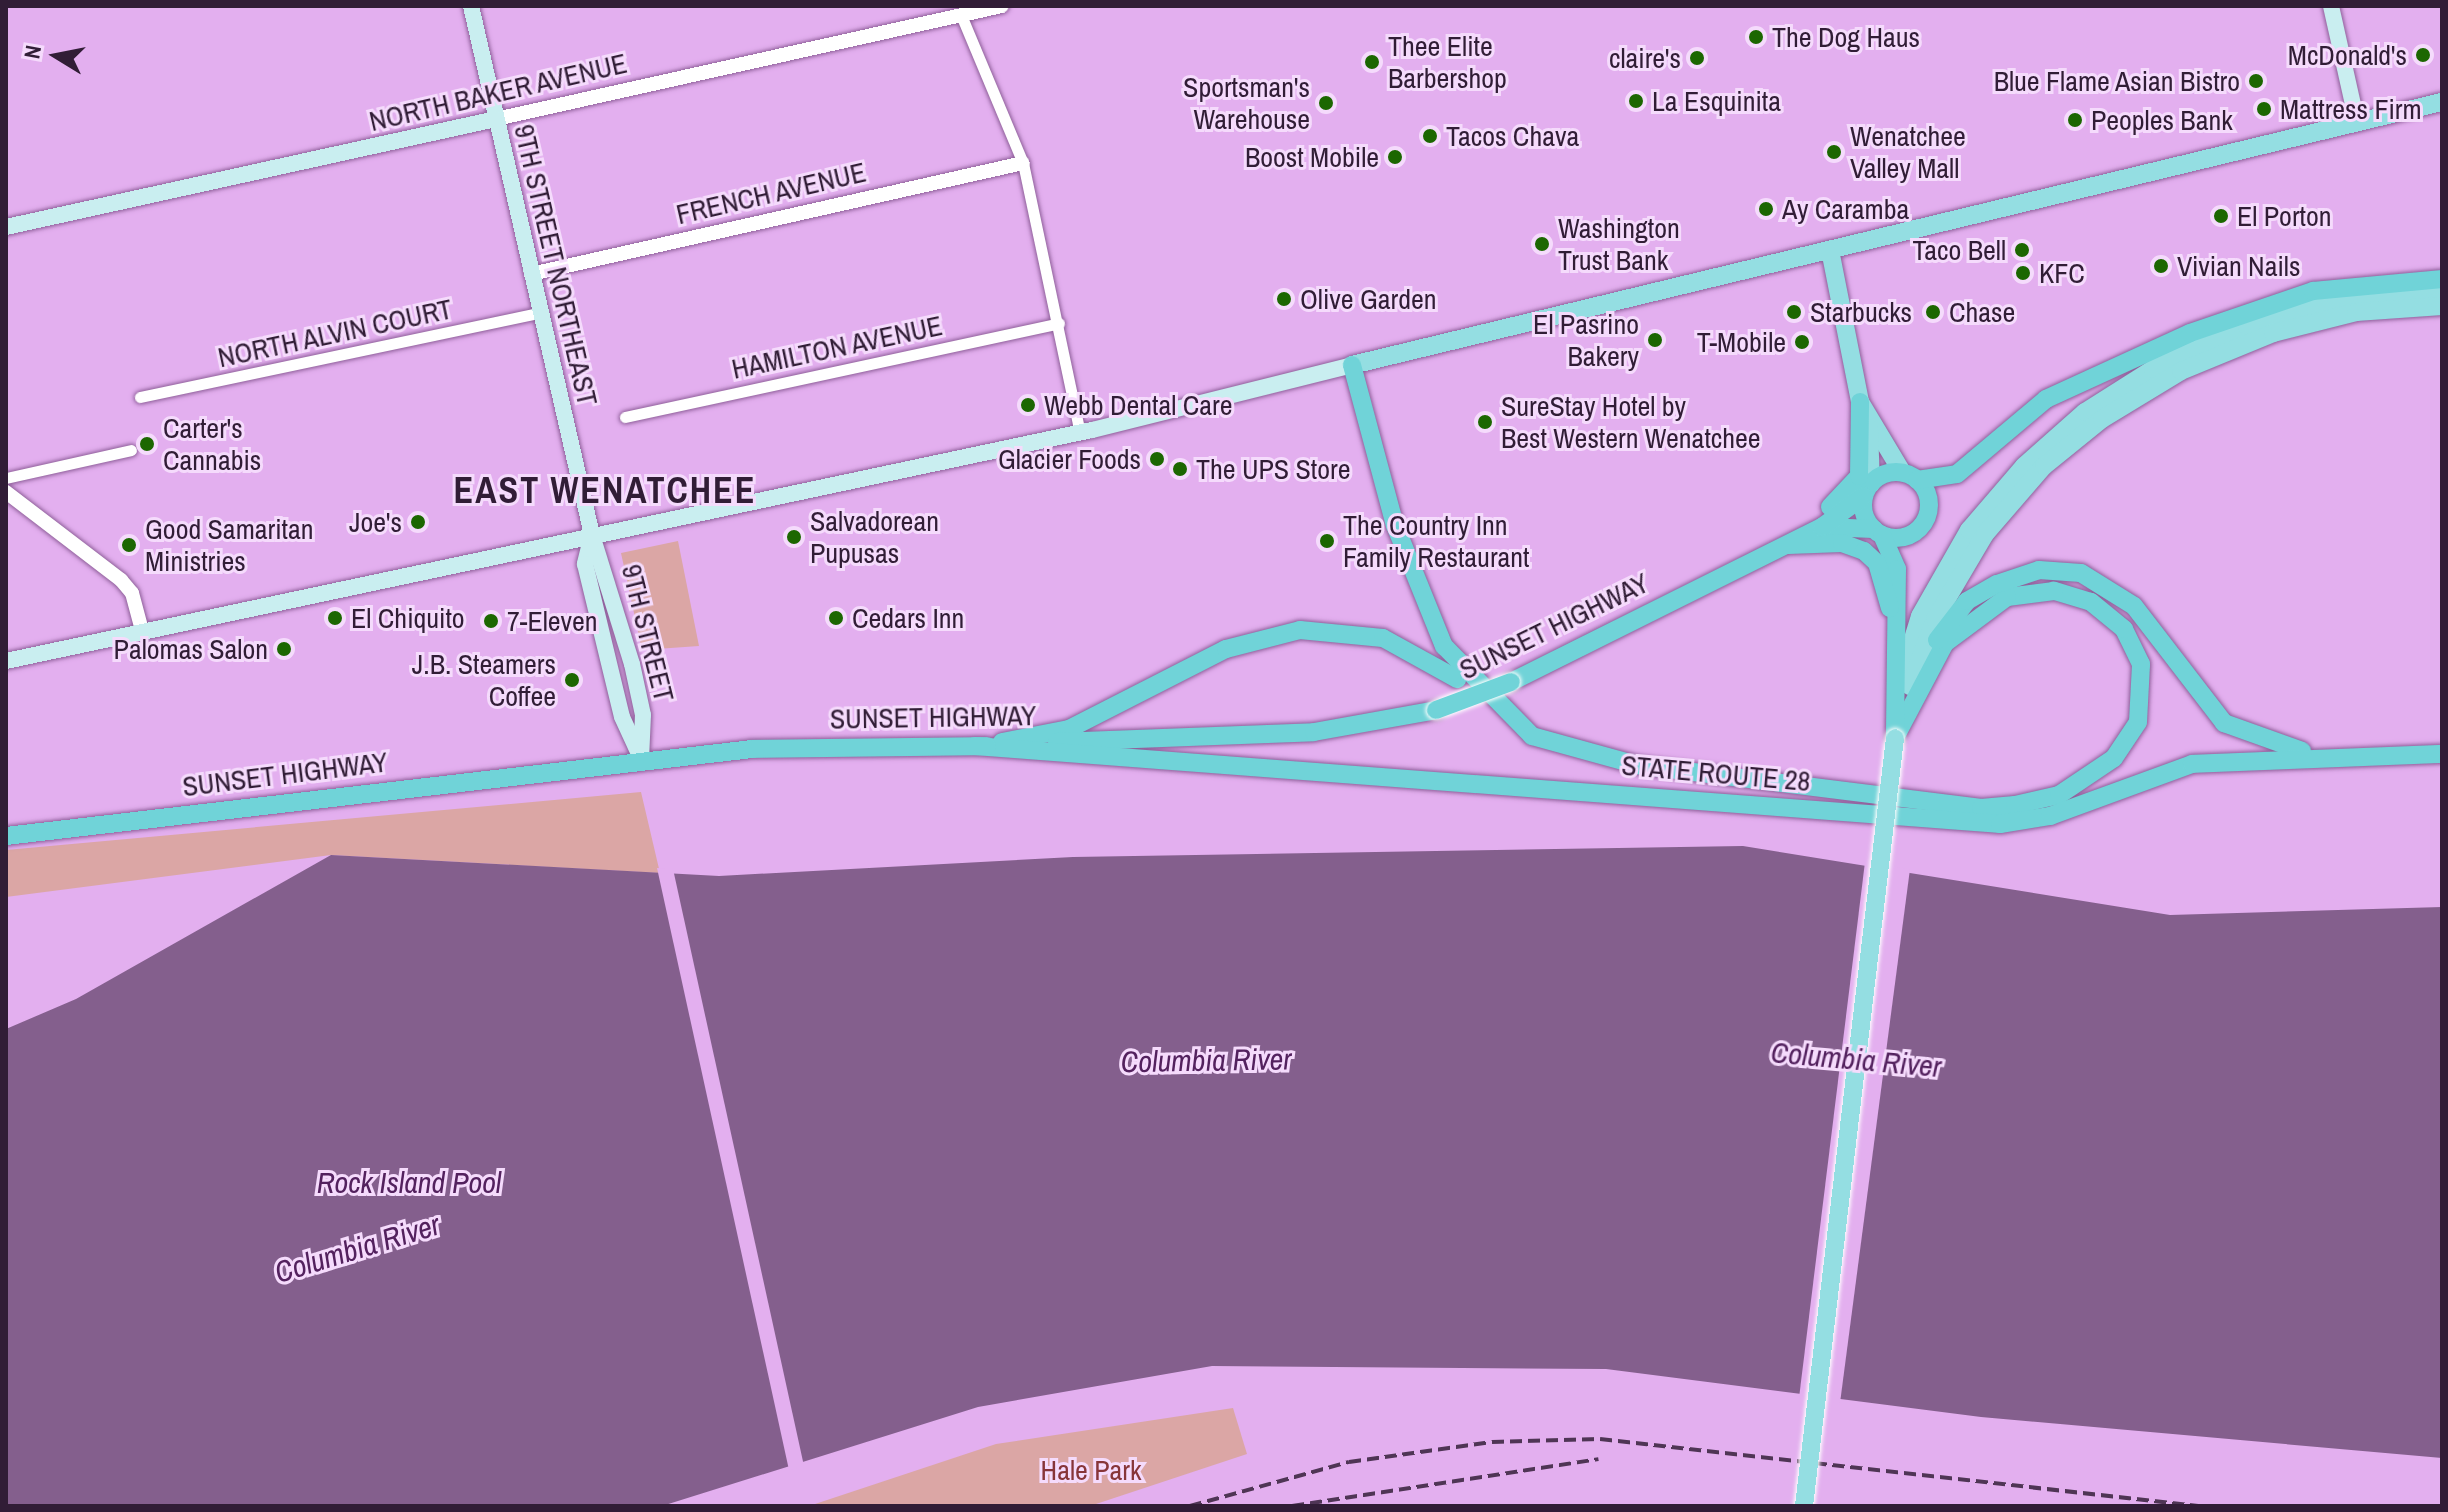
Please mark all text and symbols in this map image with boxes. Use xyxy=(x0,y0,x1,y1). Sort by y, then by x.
north arrow xyxy=(16,16,96,96)
place label: The Dog Haus xyxy=(1772,20,1920,54)
marker: The Dog Haus xyxy=(1747,28,1765,46)
place label: Thee Elite Barbershop xyxy=(1388,29,1507,95)
place label: McDonald's xyxy=(2288,38,2407,72)
place label: claire's xyxy=(1609,41,1681,75)
text: N xyxy=(16,43,48,61)
street label: NORTH BAKER AVENUE xyxy=(365,46,631,138)
marker: McDonald's xyxy=(2414,46,2432,64)
marker: claire's xyxy=(1688,49,1706,67)
marker: Thee Elite Barbershop xyxy=(1363,53,1381,71)
place label: Blue Flame Asian Bistro xyxy=(1992,64,2240,98)
place label: Sportsman's Warehouse xyxy=(1183,70,1310,136)
marker: Blue Flame Asian Bistro xyxy=(2247,72,2265,90)
place label: La Esquinita xyxy=(1652,84,1781,118)
marker: La Esquinita xyxy=(1627,92,1645,110)
place label: Mattress Firm xyxy=(2280,92,2422,126)
marker: Sportsman's Warehouse xyxy=(1317,94,1335,112)
marker: Mattress Firm xyxy=(2255,100,2273,118)
place label: Peoples Bank xyxy=(2091,103,2233,137)
marker: Peoples Bank xyxy=(2066,111,2084,129)
place label: Tacos Chava xyxy=(1446,119,1579,153)
place label: Wenatchee Valley Mall xyxy=(1850,119,1966,185)
street label: 9TH STREET NORTHEAST xyxy=(507,121,605,409)
marker: Tacos Chava xyxy=(1421,127,1439,145)
place label: Boost Mobile xyxy=(1245,140,1379,174)
marker: Wenatchee Valley Mall xyxy=(1825,143,1843,161)
marker: Boost Mobile xyxy=(1386,148,1404,166)
street label: FRENCH AVENUE xyxy=(672,155,870,231)
place label: Ay Caramba xyxy=(1782,192,1909,226)
place label: El Porton xyxy=(2237,199,2331,233)
marker: Ay Caramba xyxy=(1757,200,1775,218)
marker: El Porton xyxy=(2212,207,2230,225)
place label: Washington Trust Bank xyxy=(1558,211,1680,277)
place label: Taco Bell xyxy=(1912,233,2006,267)
marker: Washington Trust Bank xyxy=(1533,235,1551,253)
marker: Taco Bell xyxy=(2013,241,2031,259)
place label: Vivian Nails xyxy=(2177,249,2300,283)
place label: KFC xyxy=(2039,256,2085,290)
marker: Vivian Nails xyxy=(2152,257,2170,275)
marker: KFC xyxy=(2014,264,2032,282)
place label: Olive Garden xyxy=(1300,282,1437,316)
marker: Olive Garden xyxy=(1275,290,1293,308)
street label: NORTH ALVIN COURT xyxy=(214,292,456,374)
place label: Starbucks xyxy=(1810,295,1912,329)
place label: Chase xyxy=(1949,295,2015,329)
marker: Starbucks xyxy=(1785,303,1803,321)
marker: Chase xyxy=(1924,303,1942,321)
place label: El Pasrino Bakery xyxy=(1533,307,1639,373)
street label: HAMILTON AVENUE xyxy=(728,308,946,386)
place label: T-Mobile xyxy=(1697,325,1786,359)
marker: El Pasrino Bakery xyxy=(1646,331,1664,349)
marker: T-Mobile xyxy=(1793,333,1811,351)
place label: Webb Dental Care xyxy=(1044,388,1232,422)
place label: SureStay Hotel by Best Western Wenatchee xyxy=(1501,389,1761,455)
marker: Webb Dental Care xyxy=(1019,396,1037,414)
place label: Carter's Cannabis xyxy=(163,411,261,477)
marker: SureStay Hotel by Best Western Wenatchee xyxy=(1476,413,1494,431)
marker: Carter's Cannabis xyxy=(138,435,156,453)
place label: Glacier Foods xyxy=(998,442,1141,476)
marker: Glacier Foods xyxy=(1148,450,1166,468)
place label: The UPS Store xyxy=(1196,452,1350,486)
marker: The UPS Store xyxy=(1171,460,1189,478)
district label: EAST WENATCHEE xyxy=(453,469,757,513)
place label: Salvadorean Pupusas xyxy=(810,504,939,570)
place label: Joe's xyxy=(349,505,402,539)
place label: The Country Inn Family Restaurant xyxy=(1343,508,1529,574)
place label: Good Samaritan Ministries xyxy=(145,512,313,578)
marker: Joe's xyxy=(409,513,427,531)
marker: Salvadorean Pupusas xyxy=(785,528,803,546)
marker: The Country Inn Family Restaurant xyxy=(1318,532,1336,550)
marker: Good Samaritan Ministries xyxy=(120,536,138,554)
street label: 9TH STREET xyxy=(615,561,681,705)
street label: SUNSET HIGHWAY xyxy=(1454,566,1654,686)
place label: El Chiquito xyxy=(351,601,465,635)
place label: Cedars Inn xyxy=(852,601,964,635)
place label: 7-Eleven xyxy=(507,604,598,638)
marker: El Chiquito xyxy=(326,609,344,627)
marker: Cedars Inn xyxy=(827,609,845,627)
marker: 7-Eleven xyxy=(482,612,500,630)
place label: Palomas Salon xyxy=(114,632,268,666)
marker: Palomas Salon xyxy=(275,640,293,658)
place label: J.B. Steamers Coffee xyxy=(412,647,556,713)
marker: J.B. Steamers Coffee xyxy=(563,671,581,689)
street label: SUNSET HIGHWAY xyxy=(829,698,1037,736)
street label: SUNSET HIGHWAY xyxy=(180,745,390,803)
street label: STATE ROUTE 28 xyxy=(1620,748,1812,798)
water label: Columbia River xyxy=(1769,1034,1943,1084)
water label: Columbia River xyxy=(1120,1041,1292,1079)
water label: Rock Island Pool xyxy=(317,1164,501,1200)
water label: Columbia River xyxy=(270,1206,444,1290)
park label: Hale Park xyxy=(1041,1453,1141,1487)

